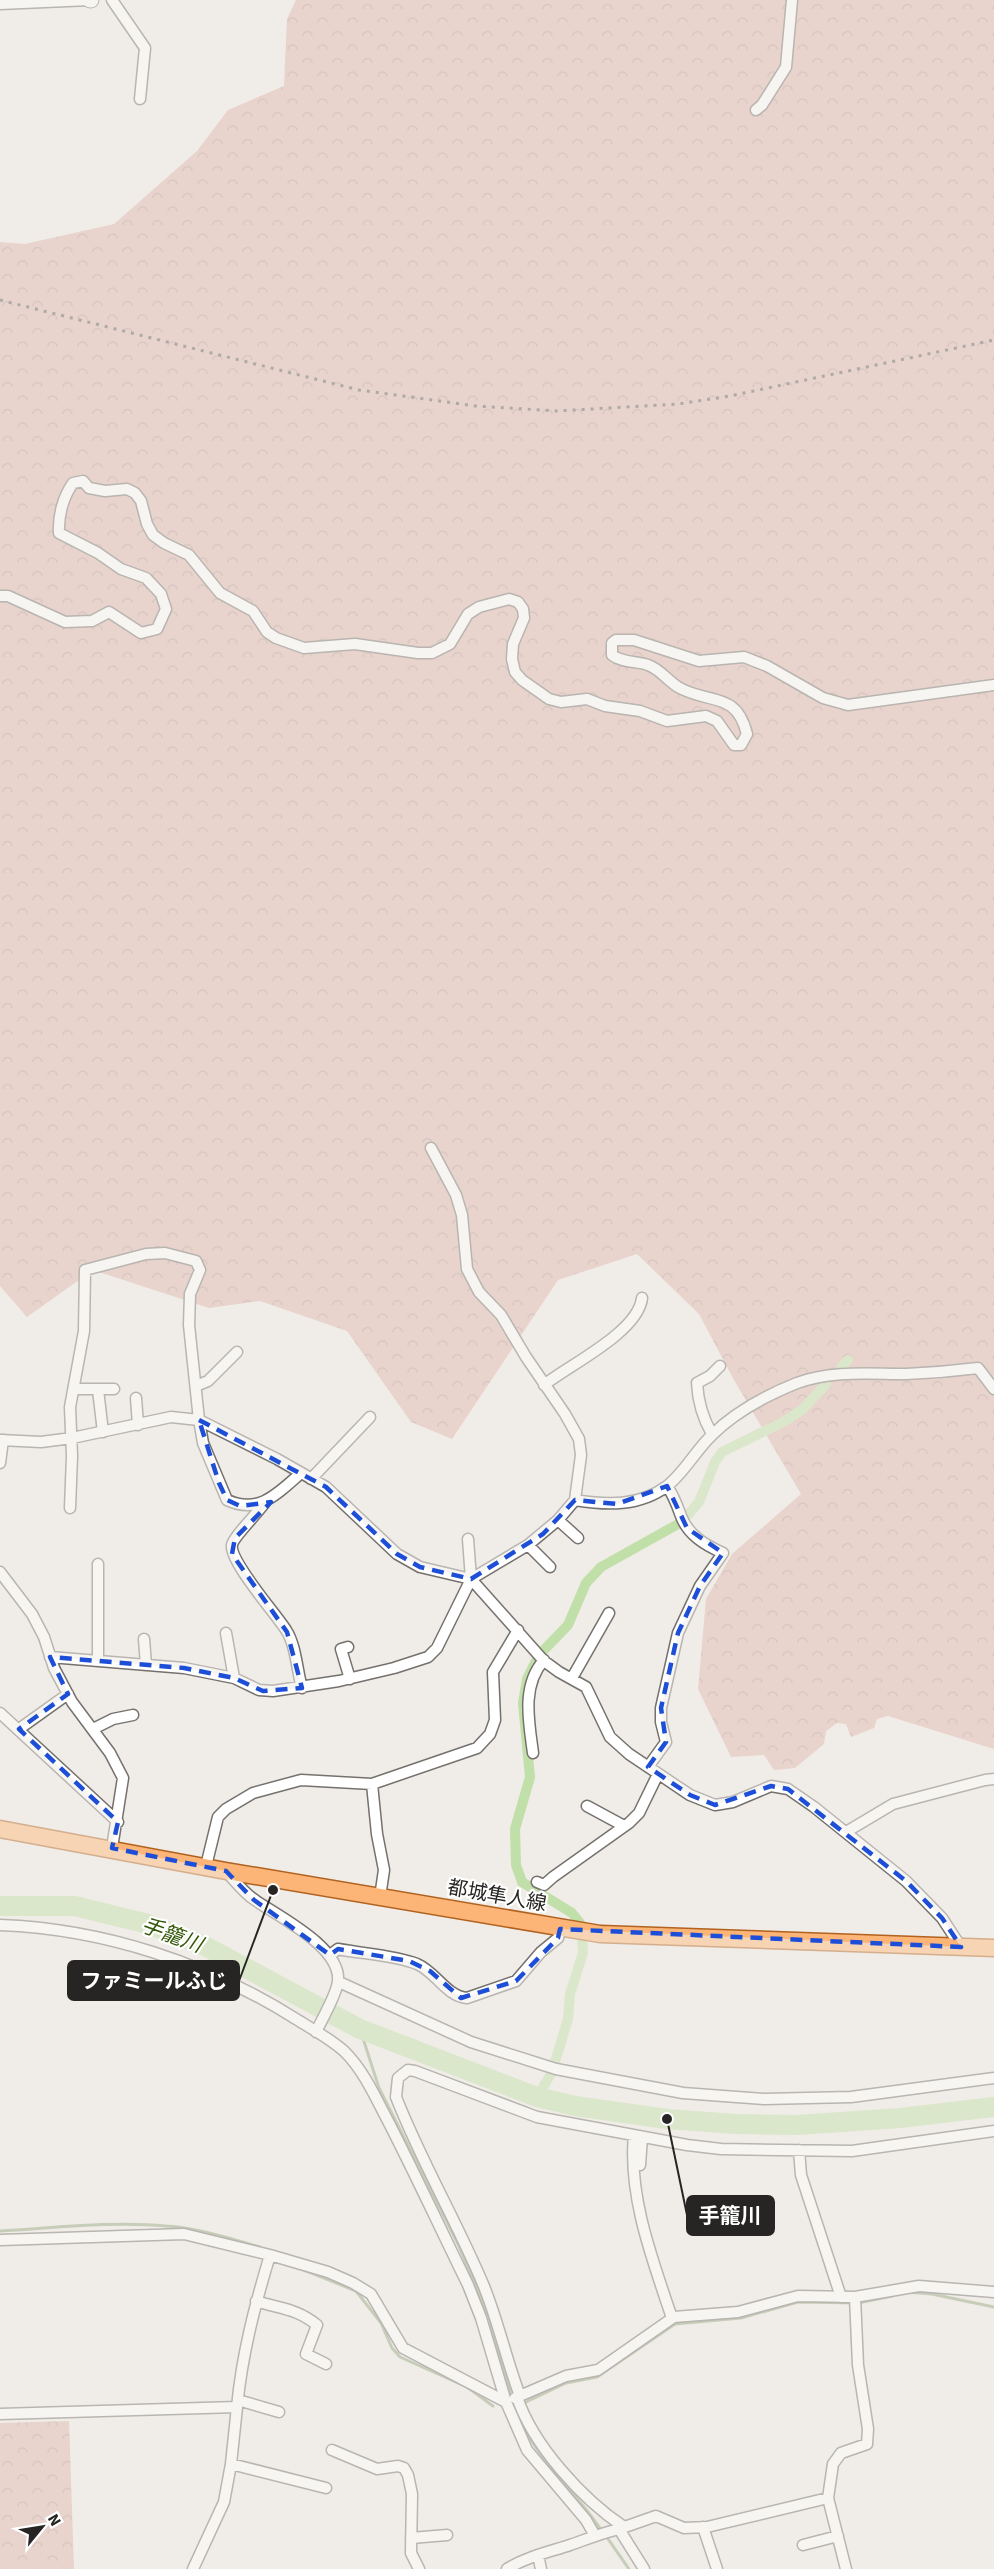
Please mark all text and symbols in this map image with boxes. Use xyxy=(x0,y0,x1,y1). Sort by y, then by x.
street label: 都城隼人線 xyxy=(445,1874,549,1918)
water label: 手籠川 xyxy=(137,1910,209,1961)
callout: ファミールふじ xyxy=(68,1961,239,2000)
text: ファミールふじ xyxy=(81,1966,228,1996)
callout: 手籠川 xyxy=(687,2196,774,2235)
text: 手籠川 xyxy=(699,2201,762,2231)
north arrow xyxy=(12,2497,72,2557)
text: N xyxy=(42,2510,66,2530)

